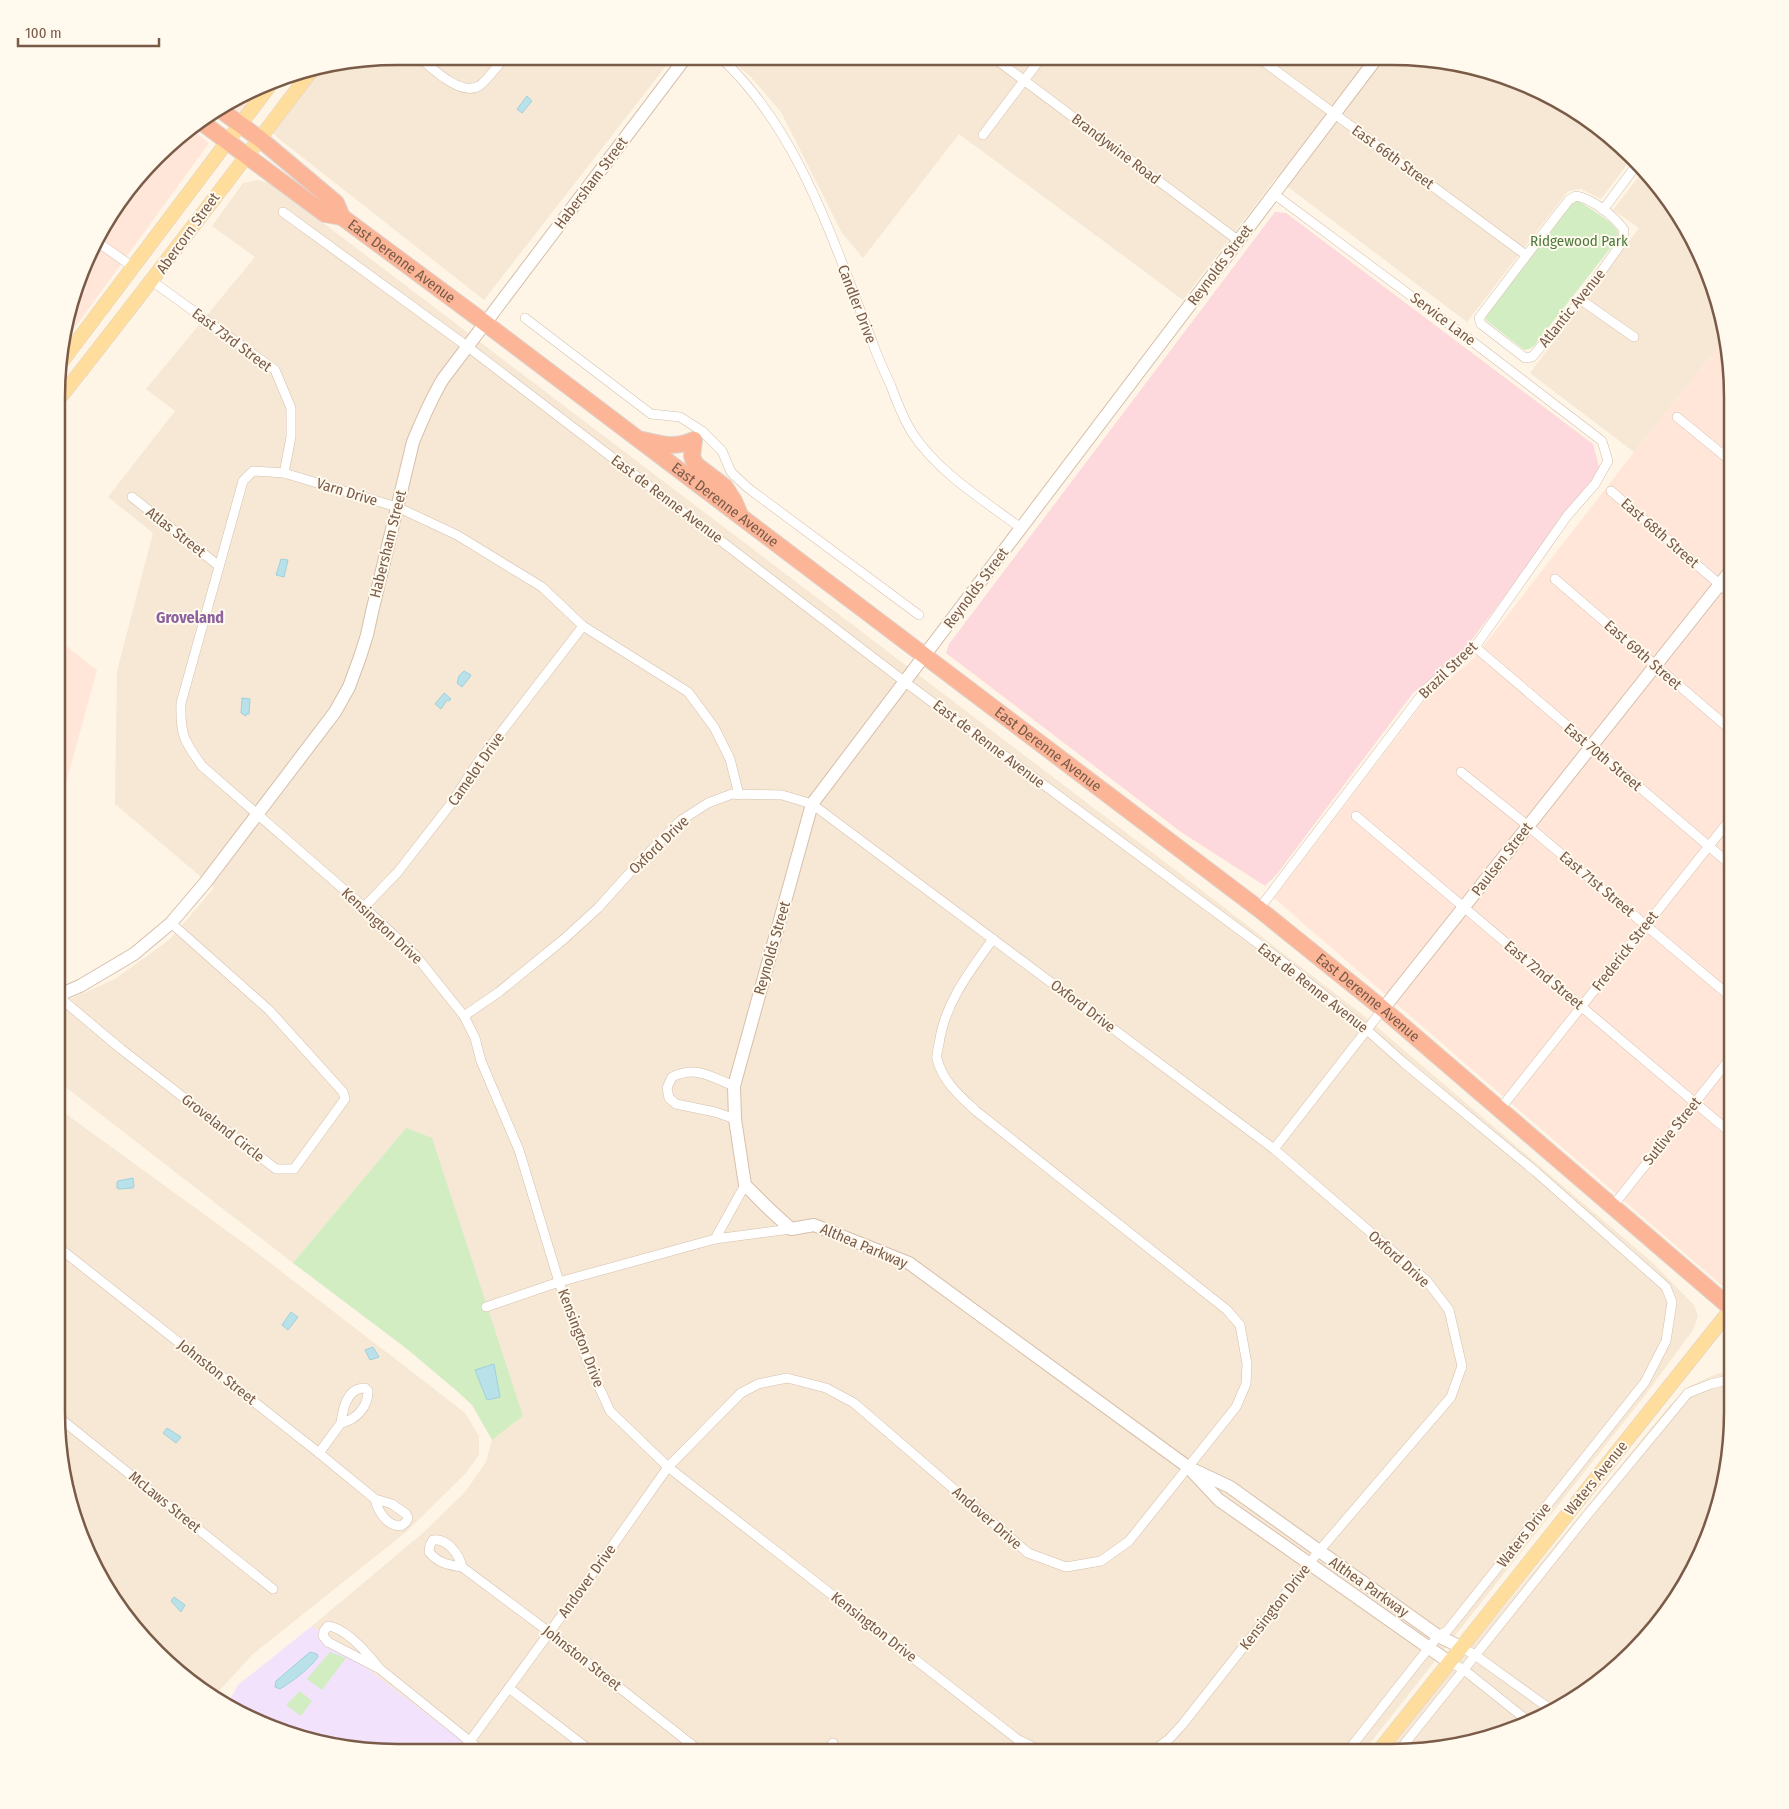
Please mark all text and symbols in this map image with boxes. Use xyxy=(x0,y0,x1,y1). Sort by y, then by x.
scale bar xyxy=(18,15,159,47)
text: 100 m xyxy=(25,24,62,42)
street label: Brandywine Road xyxy=(1068,110,1164,188)
street label: East 66th Street xyxy=(1348,121,1438,193)
street label: Habersham Street xyxy=(551,133,631,233)
street label: Abercorn Street xyxy=(153,189,223,277)
street label: East Derenne Avenue xyxy=(344,215,459,307)
street label: Reynolds Street xyxy=(1184,221,1256,309)
park label: Ridgewood Park xyxy=(1530,232,1628,250)
street label: Candler Drive xyxy=(834,262,880,346)
street label: Atlantic Avenue xyxy=(1535,265,1609,351)
street label: Service Lane xyxy=(1407,289,1479,349)
street label: East 73rd Street xyxy=(189,304,275,376)
street label: East de Renne Avenue xyxy=(608,451,726,547)
street label: East Derenne Avenue xyxy=(668,459,782,551)
street label: Varn Drive xyxy=(314,474,380,510)
street label: Habersham Street xyxy=(366,488,410,600)
street label: East 68th Street xyxy=(1617,494,1703,572)
street label: Atlas Street xyxy=(143,503,209,561)
street label: Reynolds Street xyxy=(940,544,1012,632)
district label: Groveland xyxy=(156,608,224,627)
street label: East 69th Street xyxy=(1601,616,1685,694)
street label: Brazil Street xyxy=(1415,638,1481,702)
street label: East de Renne Avenue xyxy=(930,696,1048,792)
street label: East Derenne Avenue xyxy=(991,703,1105,795)
street label: East 70th Street xyxy=(1560,719,1646,795)
street label: Camelot Drive xyxy=(444,729,508,809)
street label: Oxford Drive xyxy=(625,812,693,878)
street label: Paulsen Street xyxy=(1468,819,1536,899)
street label: East 71st Street xyxy=(1556,847,1638,921)
street label: Kensington Drive xyxy=(338,884,426,968)
street label: Reynolds Street xyxy=(750,899,794,997)
street label: Frederick Street xyxy=(1588,907,1662,995)
street label: East 72nd Street xyxy=(1501,937,1587,1013)
street label: East de Renne Avenue xyxy=(1254,939,1372,1037)
street label: East Derenne Avenue xyxy=(1312,950,1424,1046)
street label: Oxford Drive xyxy=(1047,976,1119,1036)
street label: Groveland Circle xyxy=(178,1090,268,1166)
street label: Sutlive Street xyxy=(1639,1093,1705,1169)
street label: Althea Parkway xyxy=(818,1220,911,1273)
street label: Oxford Drive xyxy=(1365,1227,1433,1291)
street label: Kensington Drive xyxy=(554,1286,608,1390)
street label: Johnston Street xyxy=(174,1336,260,1408)
street label: Waters Avenue xyxy=(1561,1437,1631,1519)
street label: McLaws Street xyxy=(125,1467,205,1537)
street label: Andover Drive xyxy=(949,1483,1025,1553)
street label: Waters Drive xyxy=(1493,1499,1555,1571)
street label: Andover Drive xyxy=(554,1541,620,1621)
street label: Althea Parkway xyxy=(1326,1553,1412,1621)
street label: Kensington Drive xyxy=(1236,1561,1314,1653)
street label: Kensington Drive xyxy=(828,1588,920,1666)
street label: Johnston Street xyxy=(539,1622,625,1694)

